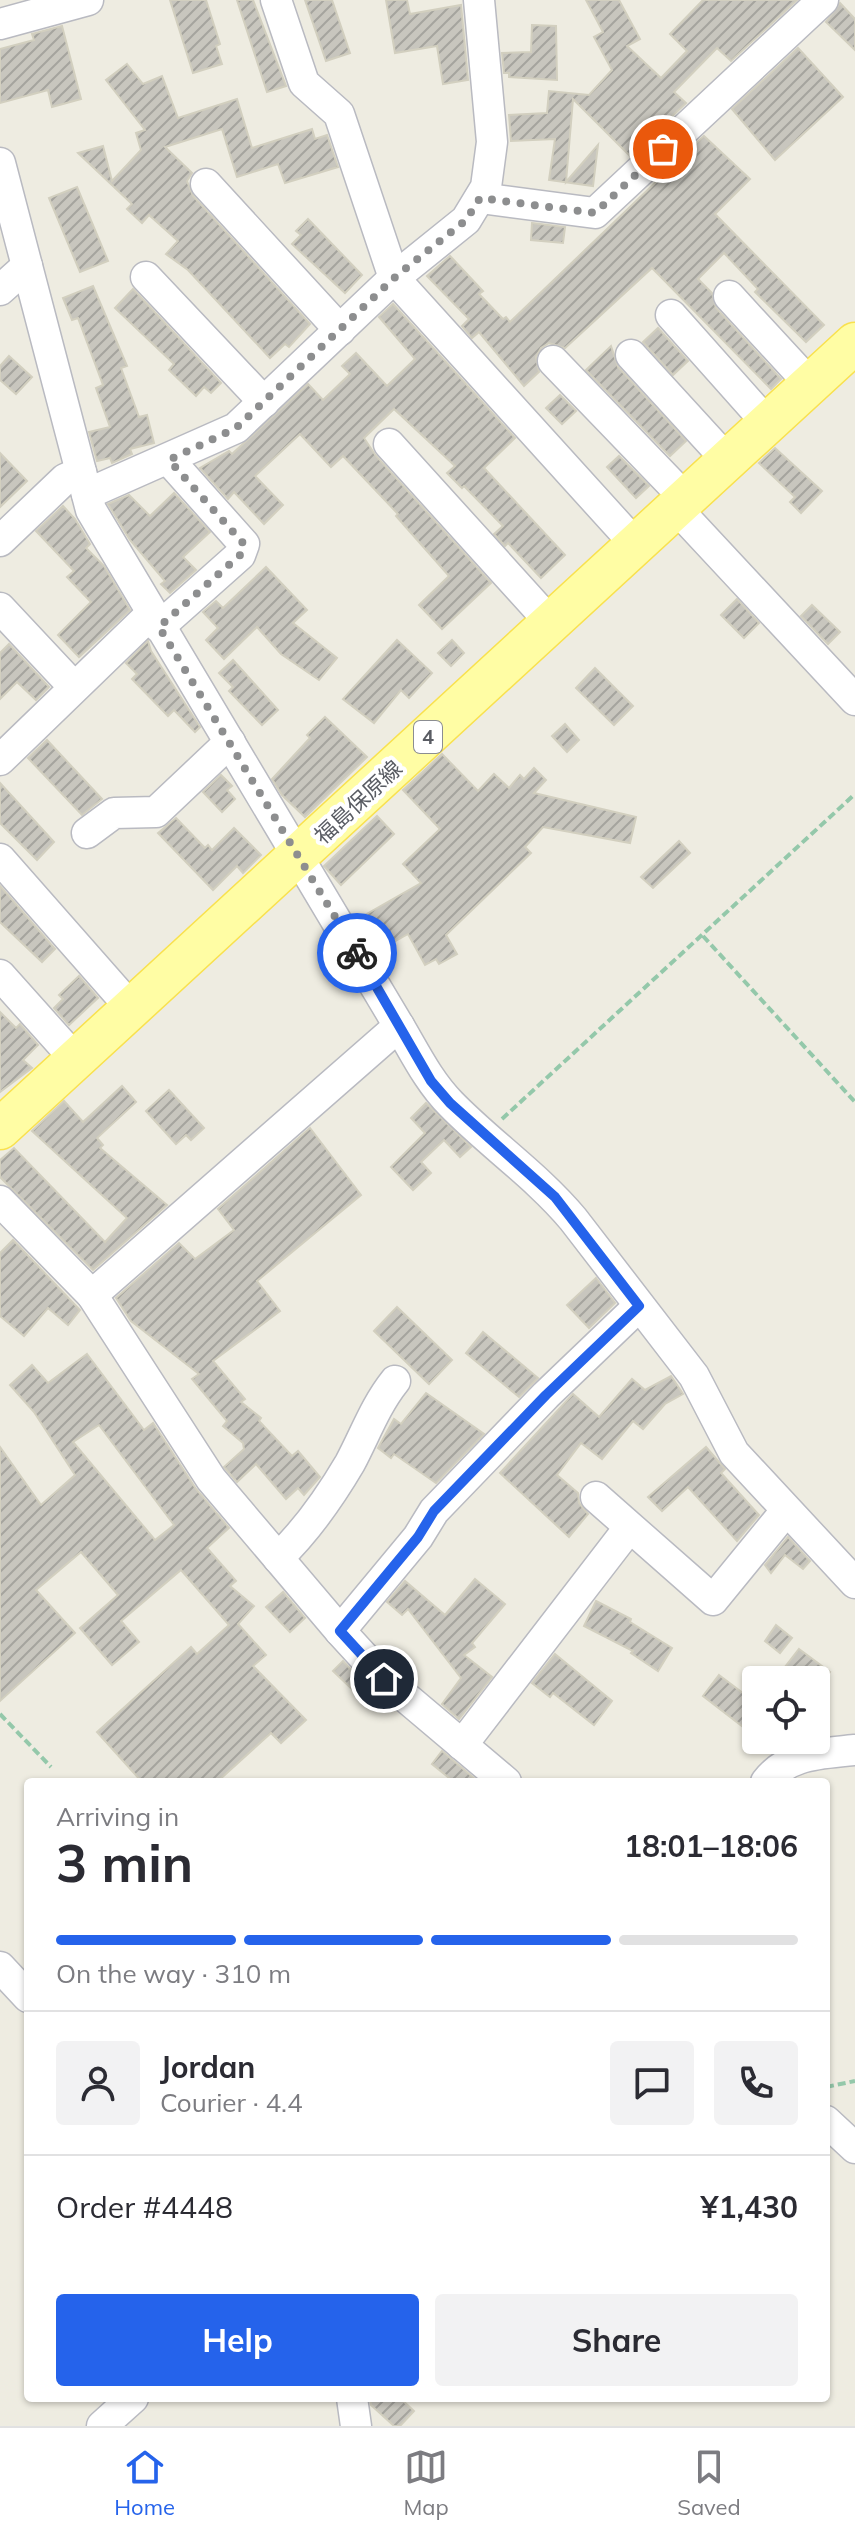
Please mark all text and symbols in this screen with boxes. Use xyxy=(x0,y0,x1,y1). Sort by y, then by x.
pin xyxy=(629,115,697,183)
icon: bag xyxy=(641,127,685,171)
road number: 4 xyxy=(414,721,442,753)
street label: 福島保原線 xyxy=(308,754,408,850)
courier xyxy=(317,913,397,993)
icon: bike xyxy=(335,931,379,975)
pin xyxy=(350,1645,418,1713)
icon: home xyxy=(362,1657,406,1701)
map controls xyxy=(742,1666,830,1754)
button: locate xyxy=(742,1666,830,1754)
text: Arriving in xyxy=(56,1800,179,1833)
text: 18:01–18:06 xyxy=(624,1827,798,1865)
text: 3 min xyxy=(56,1830,193,1895)
text: On the way · 310 m xyxy=(56,1957,291,1990)
button: person xyxy=(56,2041,140,2125)
button: chat xyxy=(610,2041,694,2125)
button: phone xyxy=(714,2041,798,2125)
text: Jordan xyxy=(160,2048,255,2086)
text: Courier · 4.4 xyxy=(160,2086,303,2119)
text: Order #4448 xyxy=(56,2188,233,2226)
text: ¥1,430 xyxy=(701,2188,798,2226)
button: Help xyxy=(56,2294,419,2386)
button: Share xyxy=(435,2294,798,2386)
tab: Home xyxy=(114,2445,175,2521)
tab: Map xyxy=(403,2445,449,2521)
tab: Saved xyxy=(677,2445,741,2521)

